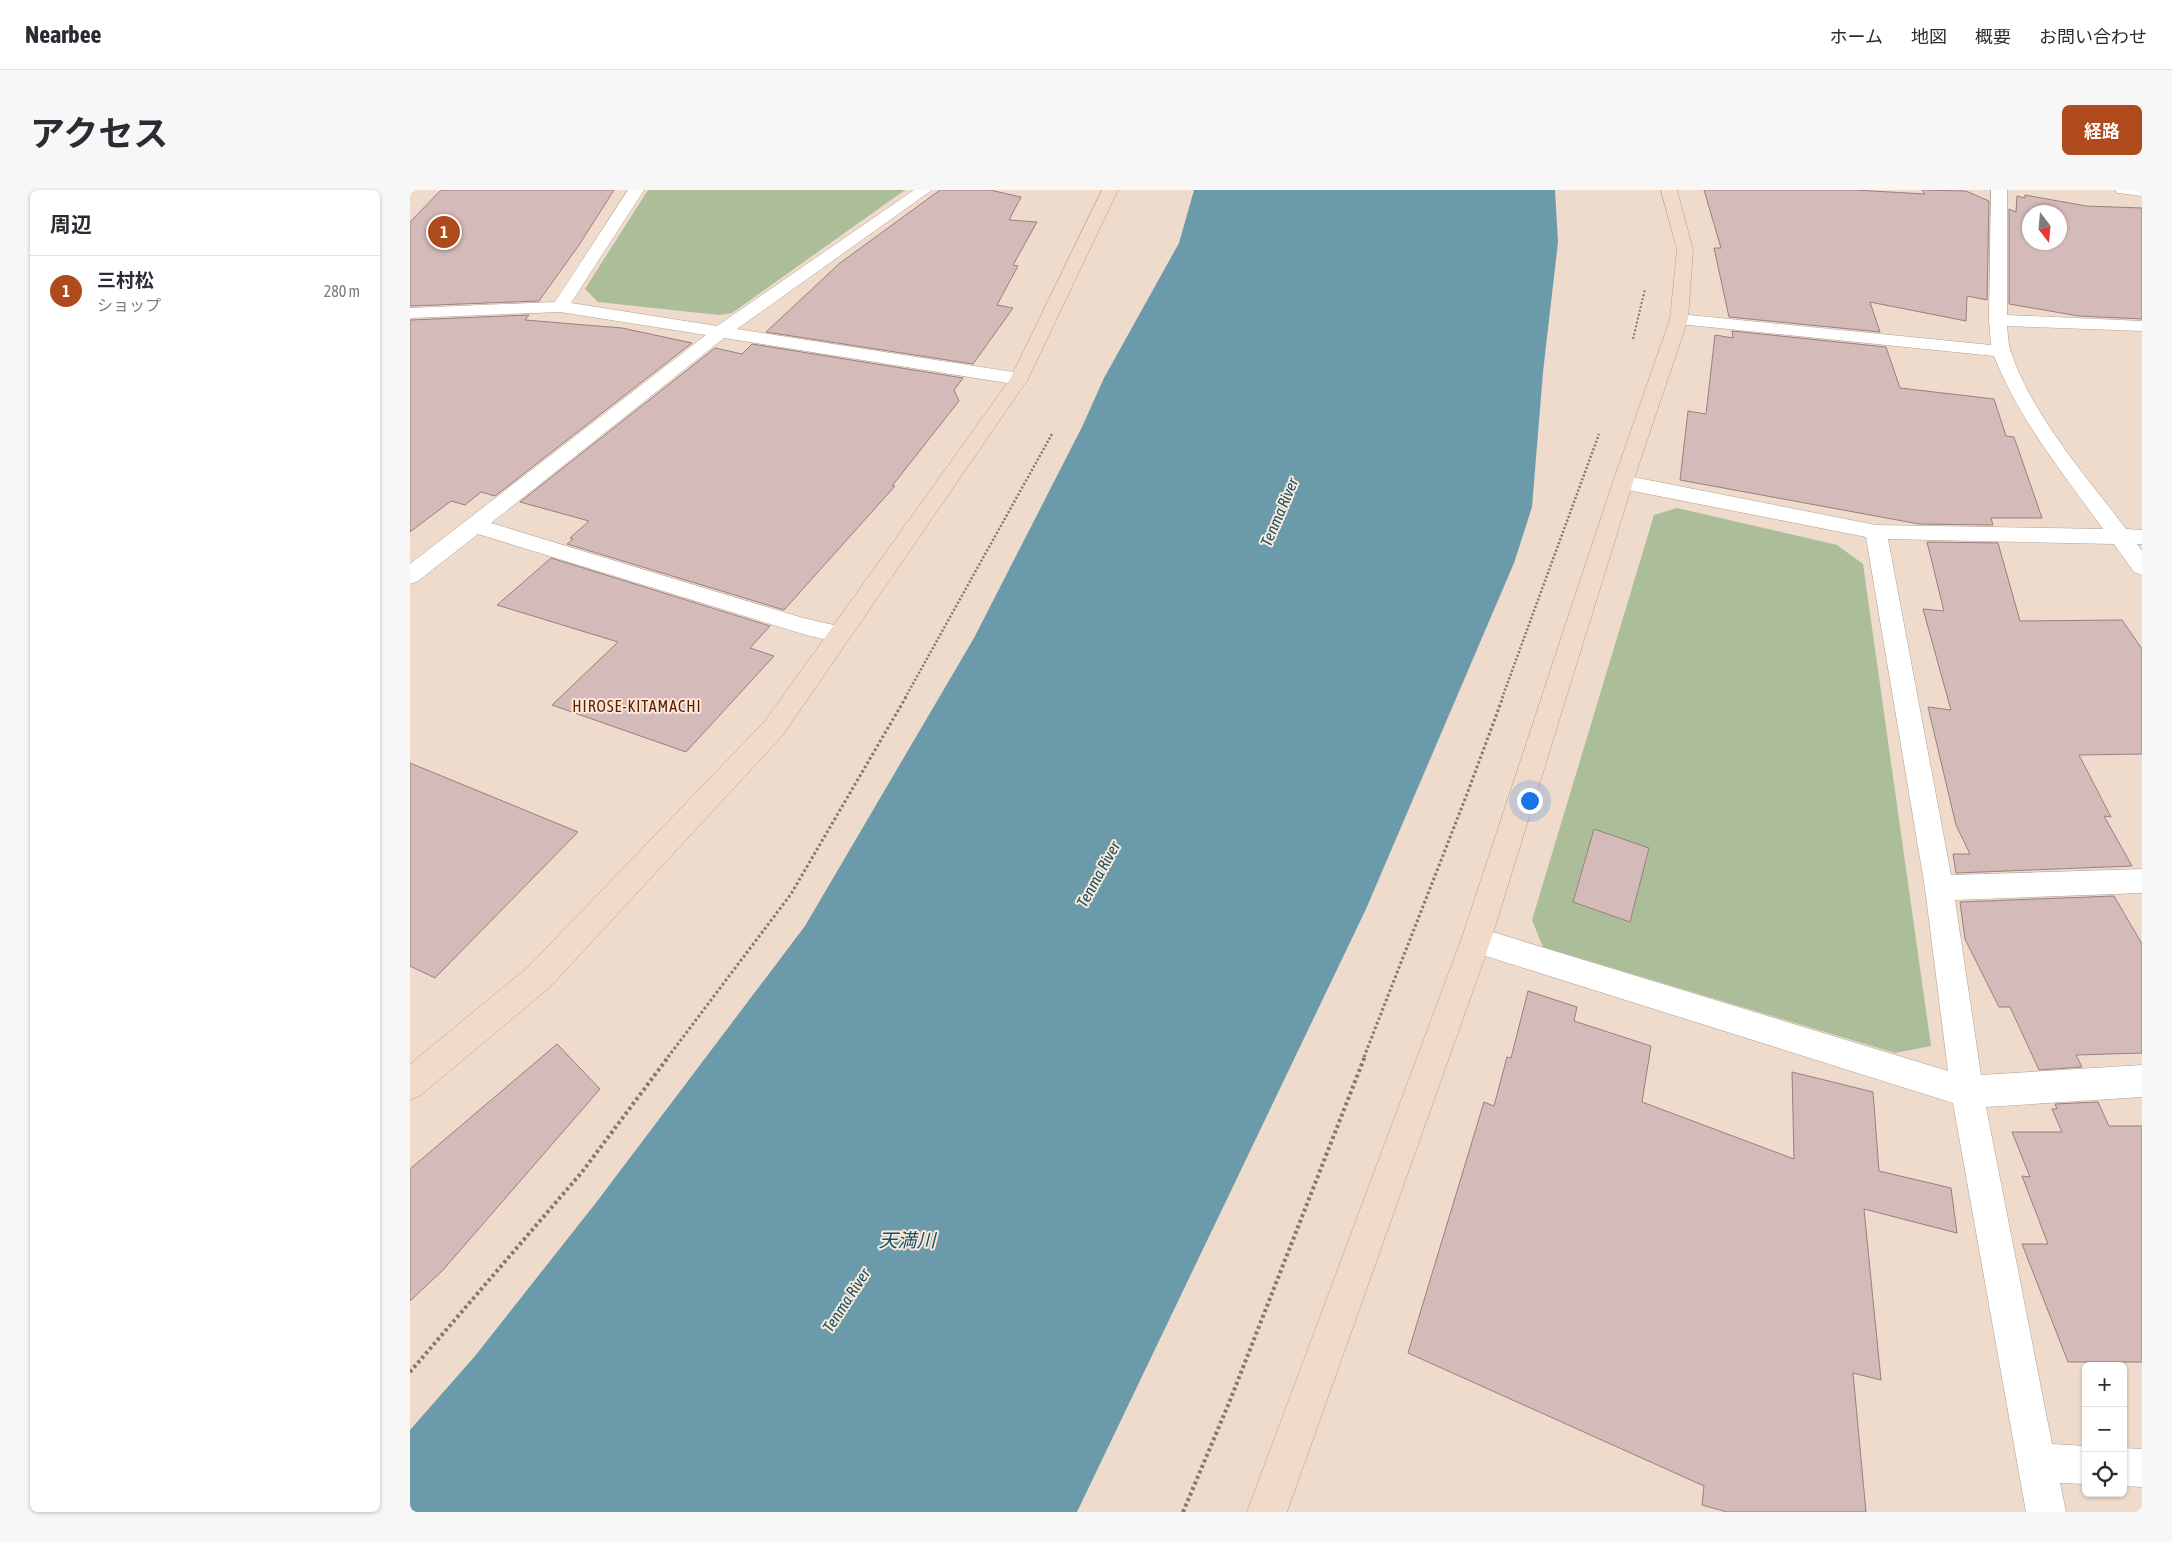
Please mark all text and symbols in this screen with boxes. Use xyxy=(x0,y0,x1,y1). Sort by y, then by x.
text: Nearbee xyxy=(25,21,101,48)
text: ホーム xyxy=(1830,26,1883,47)
text: 地図 xyxy=(1911,26,1947,47)
text: 概要 xyxy=(1975,26,2011,47)
text: お問い合わせ xyxy=(2039,26,2147,47)
button: 経路 xyxy=(2062,105,2142,155)
text: アクセス xyxy=(30,113,168,153)
north arrow xyxy=(2022,205,2067,250)
text: 周辺 xyxy=(50,212,92,236)
pin: 1 xyxy=(428,213,460,251)
text: 三村松 xyxy=(97,269,154,291)
text: 1 xyxy=(62,282,70,300)
text: 280 m xyxy=(324,282,360,300)
text: ショップ xyxy=(97,296,161,314)
water label: Tenma River xyxy=(1257,474,1302,549)
district label: HIROSE-KITAMACHI xyxy=(572,697,702,715)
your location xyxy=(1517,788,1543,814)
water label: Tenma River xyxy=(1073,837,1124,910)
water label: 天満川 xyxy=(878,1229,937,1251)
water label: Tenma River xyxy=(819,1264,874,1335)
map controls xyxy=(2082,1362,2127,1497)
button: + xyxy=(2082,1362,2127,1407)
button: − xyxy=(2082,1407,2127,1452)
button: locate xyxy=(2082,1452,2127,1497)

